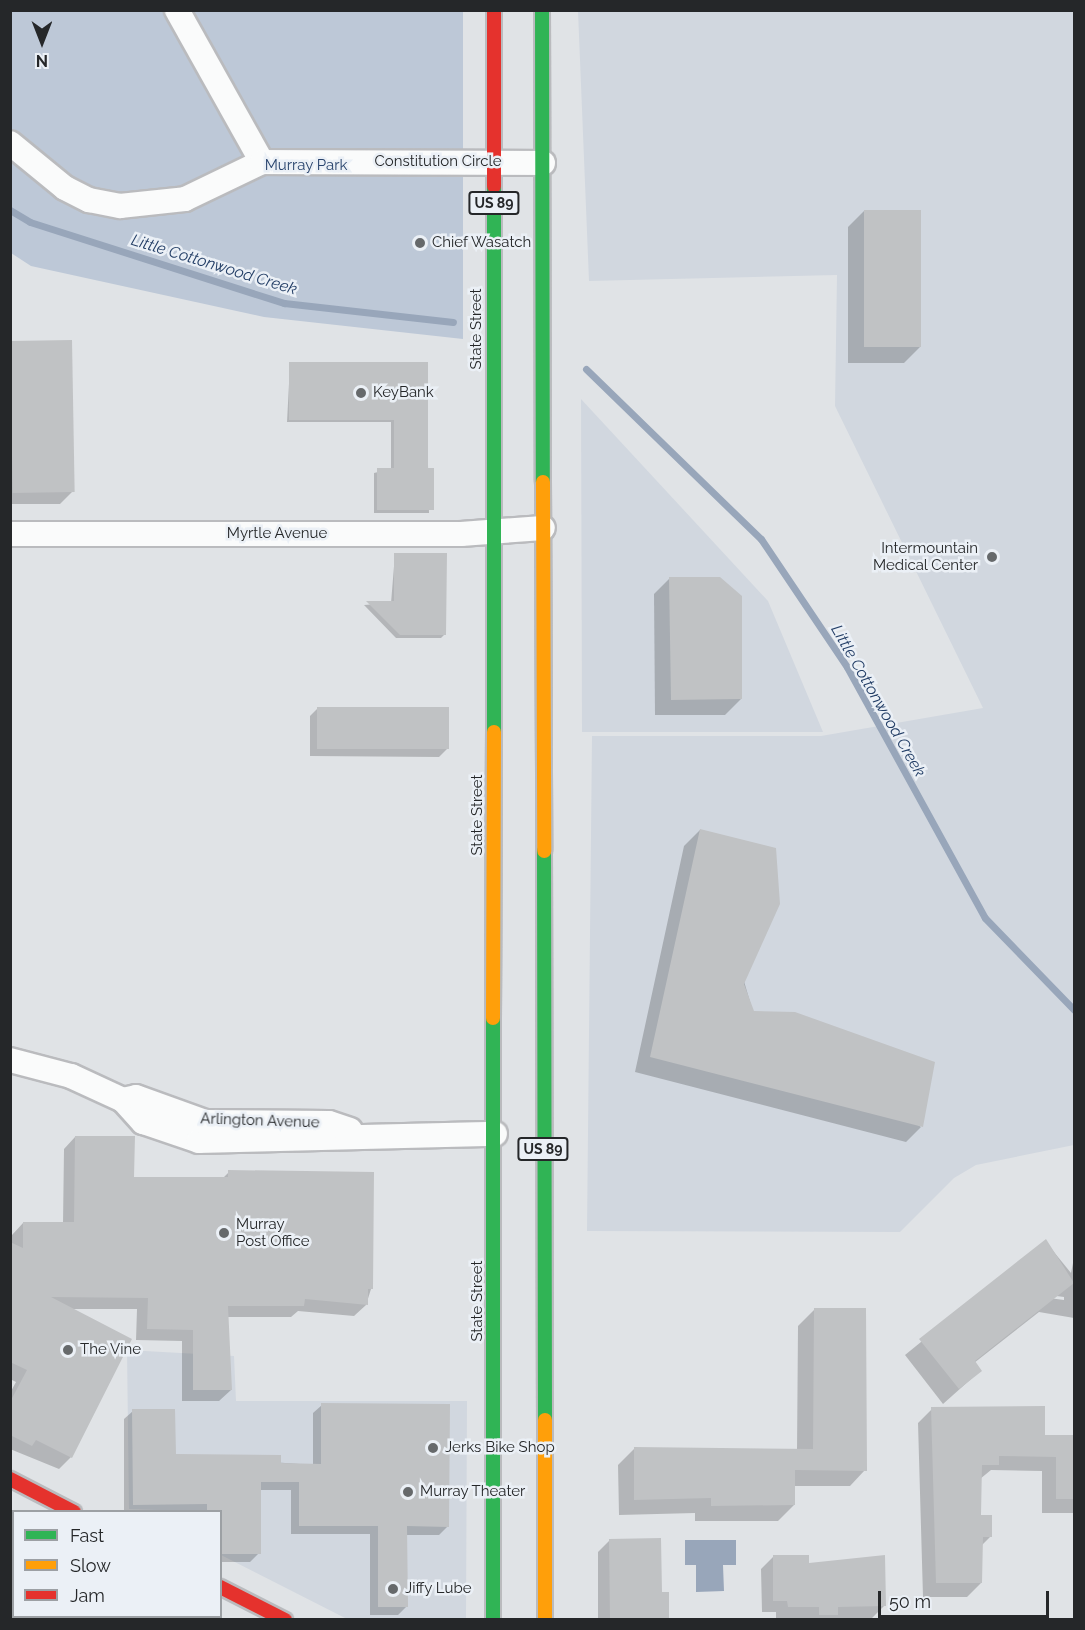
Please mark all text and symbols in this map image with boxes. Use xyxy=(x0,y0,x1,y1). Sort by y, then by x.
north arrow xyxy=(12,12,72,72)
text: N xyxy=(36,51,48,70)
street label: Constitution Circle xyxy=(375,153,501,171)
park label: Murray Park xyxy=(264,157,348,175)
road number: US 89 xyxy=(467,192,521,214)
water label: Little Cottonwood Creek xyxy=(129,231,299,299)
place label: Chief Wasatch xyxy=(432,234,532,252)
marker: Chief Wasatch xyxy=(413,236,427,250)
street label: State Street xyxy=(468,288,486,370)
place label: KeyBank xyxy=(373,384,434,402)
marker: KeyBank xyxy=(354,386,368,400)
street label: Myrtle Avenue xyxy=(227,525,327,543)
place label: Intermountain Medical Center xyxy=(873,539,978,574)
marker: Intermountain Medical Center xyxy=(983,548,1001,566)
water label: Little Cottonwood Creek xyxy=(827,622,929,780)
street label: State Street xyxy=(469,774,487,856)
street label: Arlington Avenue xyxy=(200,1110,320,1132)
road number: US 89 xyxy=(516,1138,570,1160)
place label: Murray Post Office xyxy=(236,1215,309,1250)
marker: Murray Post Office xyxy=(217,1226,231,1240)
street label: State Street xyxy=(469,1260,487,1342)
place label: The Vine xyxy=(80,1341,142,1359)
marker: The Vine xyxy=(61,1343,75,1357)
place label: Jerks Bike Shop xyxy=(445,1439,555,1457)
marker: Jerks Bike Shop xyxy=(426,1441,440,1455)
place label: Murray Theater xyxy=(420,1483,526,1501)
marker: Murray Theater xyxy=(401,1485,415,1499)
legend xyxy=(12,1510,222,1618)
text: Fast xyxy=(70,1525,104,1546)
text: Slow xyxy=(70,1555,111,1576)
scale bar xyxy=(881,1579,1052,1617)
place label: Jiffy Lube xyxy=(405,1580,472,1598)
marker: Jiffy Lube xyxy=(386,1582,400,1596)
text: Jam xyxy=(70,1585,105,1606)
text: 50 m xyxy=(889,1591,931,1612)

